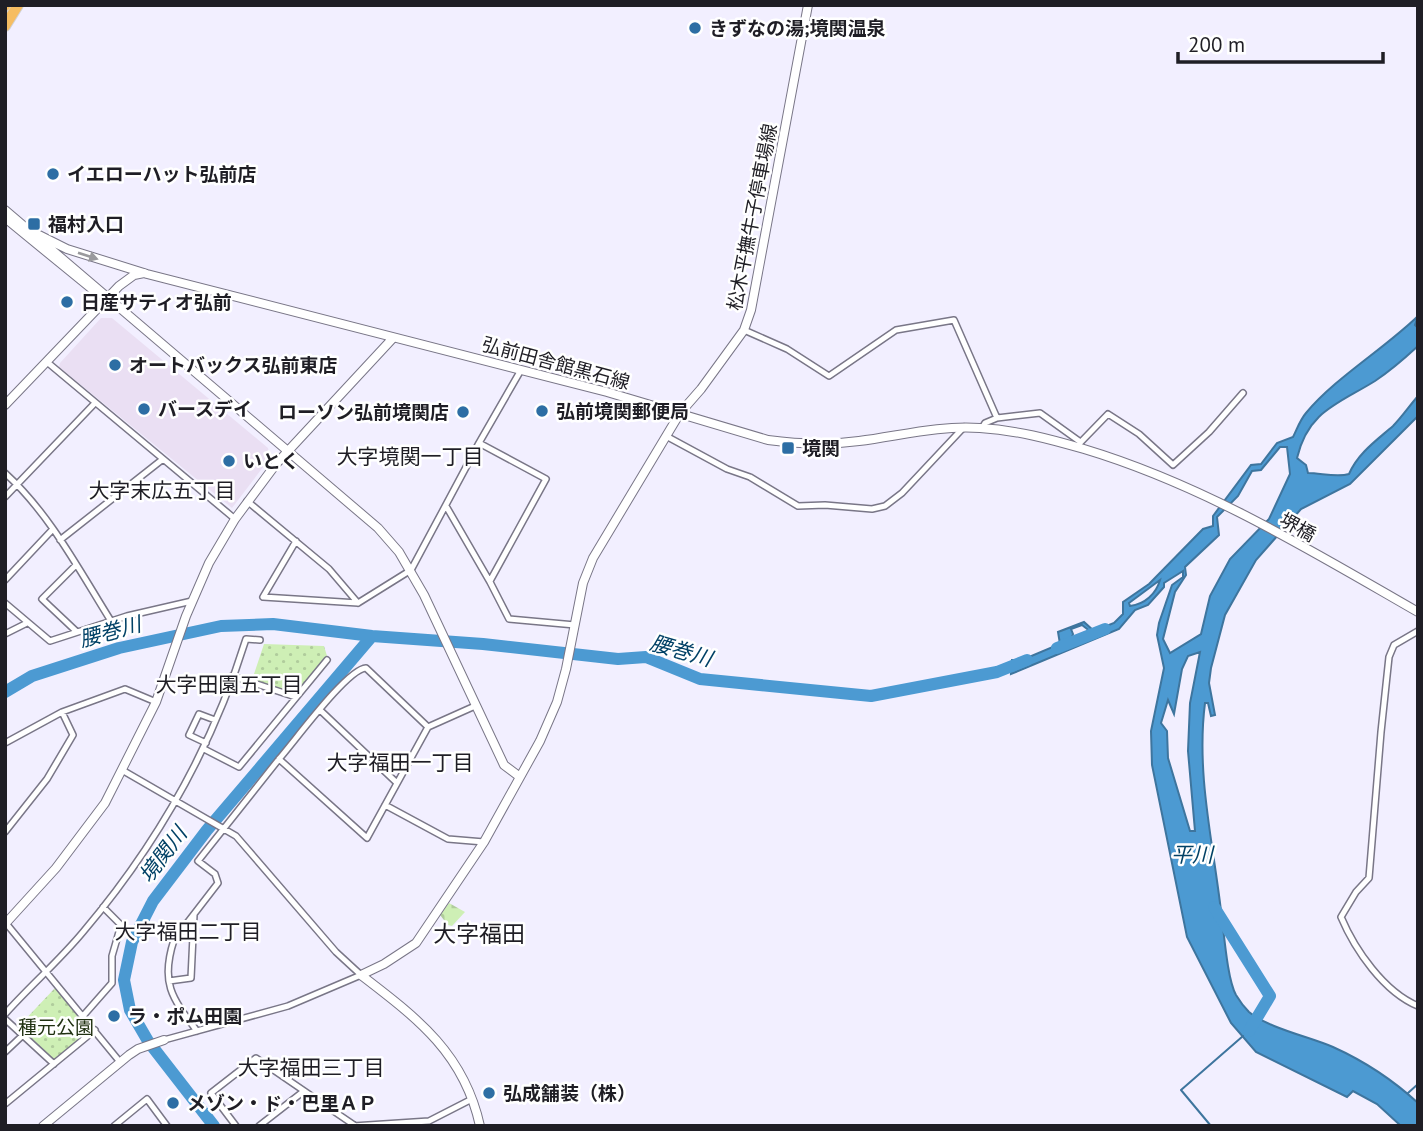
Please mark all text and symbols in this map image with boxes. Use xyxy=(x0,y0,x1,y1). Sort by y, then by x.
place label: きずなの湯;境関温泉 xyxy=(709,16,886,40)
marker: きずなの湯;境関温泉 xyxy=(687,20,703,36)
scale bar xyxy=(1178,21,1383,65)
text: 200 m xyxy=(1188,31,1245,58)
street label: 松木平撫牛子停車場線 xyxy=(722,121,782,313)
place label: イエローハット弘前店 xyxy=(67,162,256,186)
marker: イエローハット弘前店 xyxy=(45,166,61,182)
place label: 福村入口 xyxy=(48,212,124,236)
marker: 福村入口 xyxy=(26,216,42,232)
one-way arrow xyxy=(77,251,98,262)
place label: 日産サティオ弘前 xyxy=(81,290,232,314)
marker: 日産サティオ弘前 xyxy=(59,294,75,310)
street label: 弘前田舎館黒石線 xyxy=(479,332,633,394)
place label: オートバックス弘前東店 xyxy=(129,353,337,377)
marker: オートバックス弘前東店 xyxy=(107,357,123,373)
place label: バースデイ xyxy=(158,397,252,421)
place label: 弘前境関郵便局 xyxy=(556,399,689,423)
place label: ローソン弘前境関店 xyxy=(278,400,449,424)
marker: バースデイ xyxy=(136,401,152,417)
marker: 弘前境関郵便局 xyxy=(534,403,550,419)
marker: ローソン弘前境関店 xyxy=(455,404,471,420)
place label: 境関 xyxy=(802,436,840,460)
marker: 境関 xyxy=(780,440,796,456)
district label: 大字境関一丁目 xyxy=(337,443,484,470)
place label: いとく xyxy=(243,449,299,473)
marker: いとく xyxy=(221,453,237,469)
district label: 大字末広五丁目 xyxy=(89,477,236,504)
street label: 堺橋 xyxy=(1276,507,1320,547)
water label: 腰巻川 xyxy=(76,610,146,653)
water label: 腰巻川 xyxy=(647,629,717,673)
district label: 大字田園五丁目 xyxy=(156,671,303,698)
district label: 大字福田一丁目 xyxy=(327,749,474,776)
water label: 境関川 xyxy=(133,820,194,888)
water label: 平川 xyxy=(1171,841,1215,868)
district label: 大字福田二丁目 xyxy=(115,918,262,945)
district label: 大字福田 xyxy=(433,919,525,948)
place label: ラ・ポム田園 xyxy=(128,1004,242,1028)
marker: ラ・ポム田園 xyxy=(106,1008,122,1024)
park label: 種元公園 xyxy=(18,1015,94,1039)
district label: 大字福田三丁目 xyxy=(238,1054,385,1081)
place label: 弘成舗装（株） xyxy=(503,1081,636,1105)
marker: 弘成舗装（株） xyxy=(481,1085,497,1101)
place label: メゾン・ド・巴里ＡＰ xyxy=(187,1091,377,1115)
marker: メゾン・ド・巴里ＡＰ xyxy=(165,1095,181,1111)

